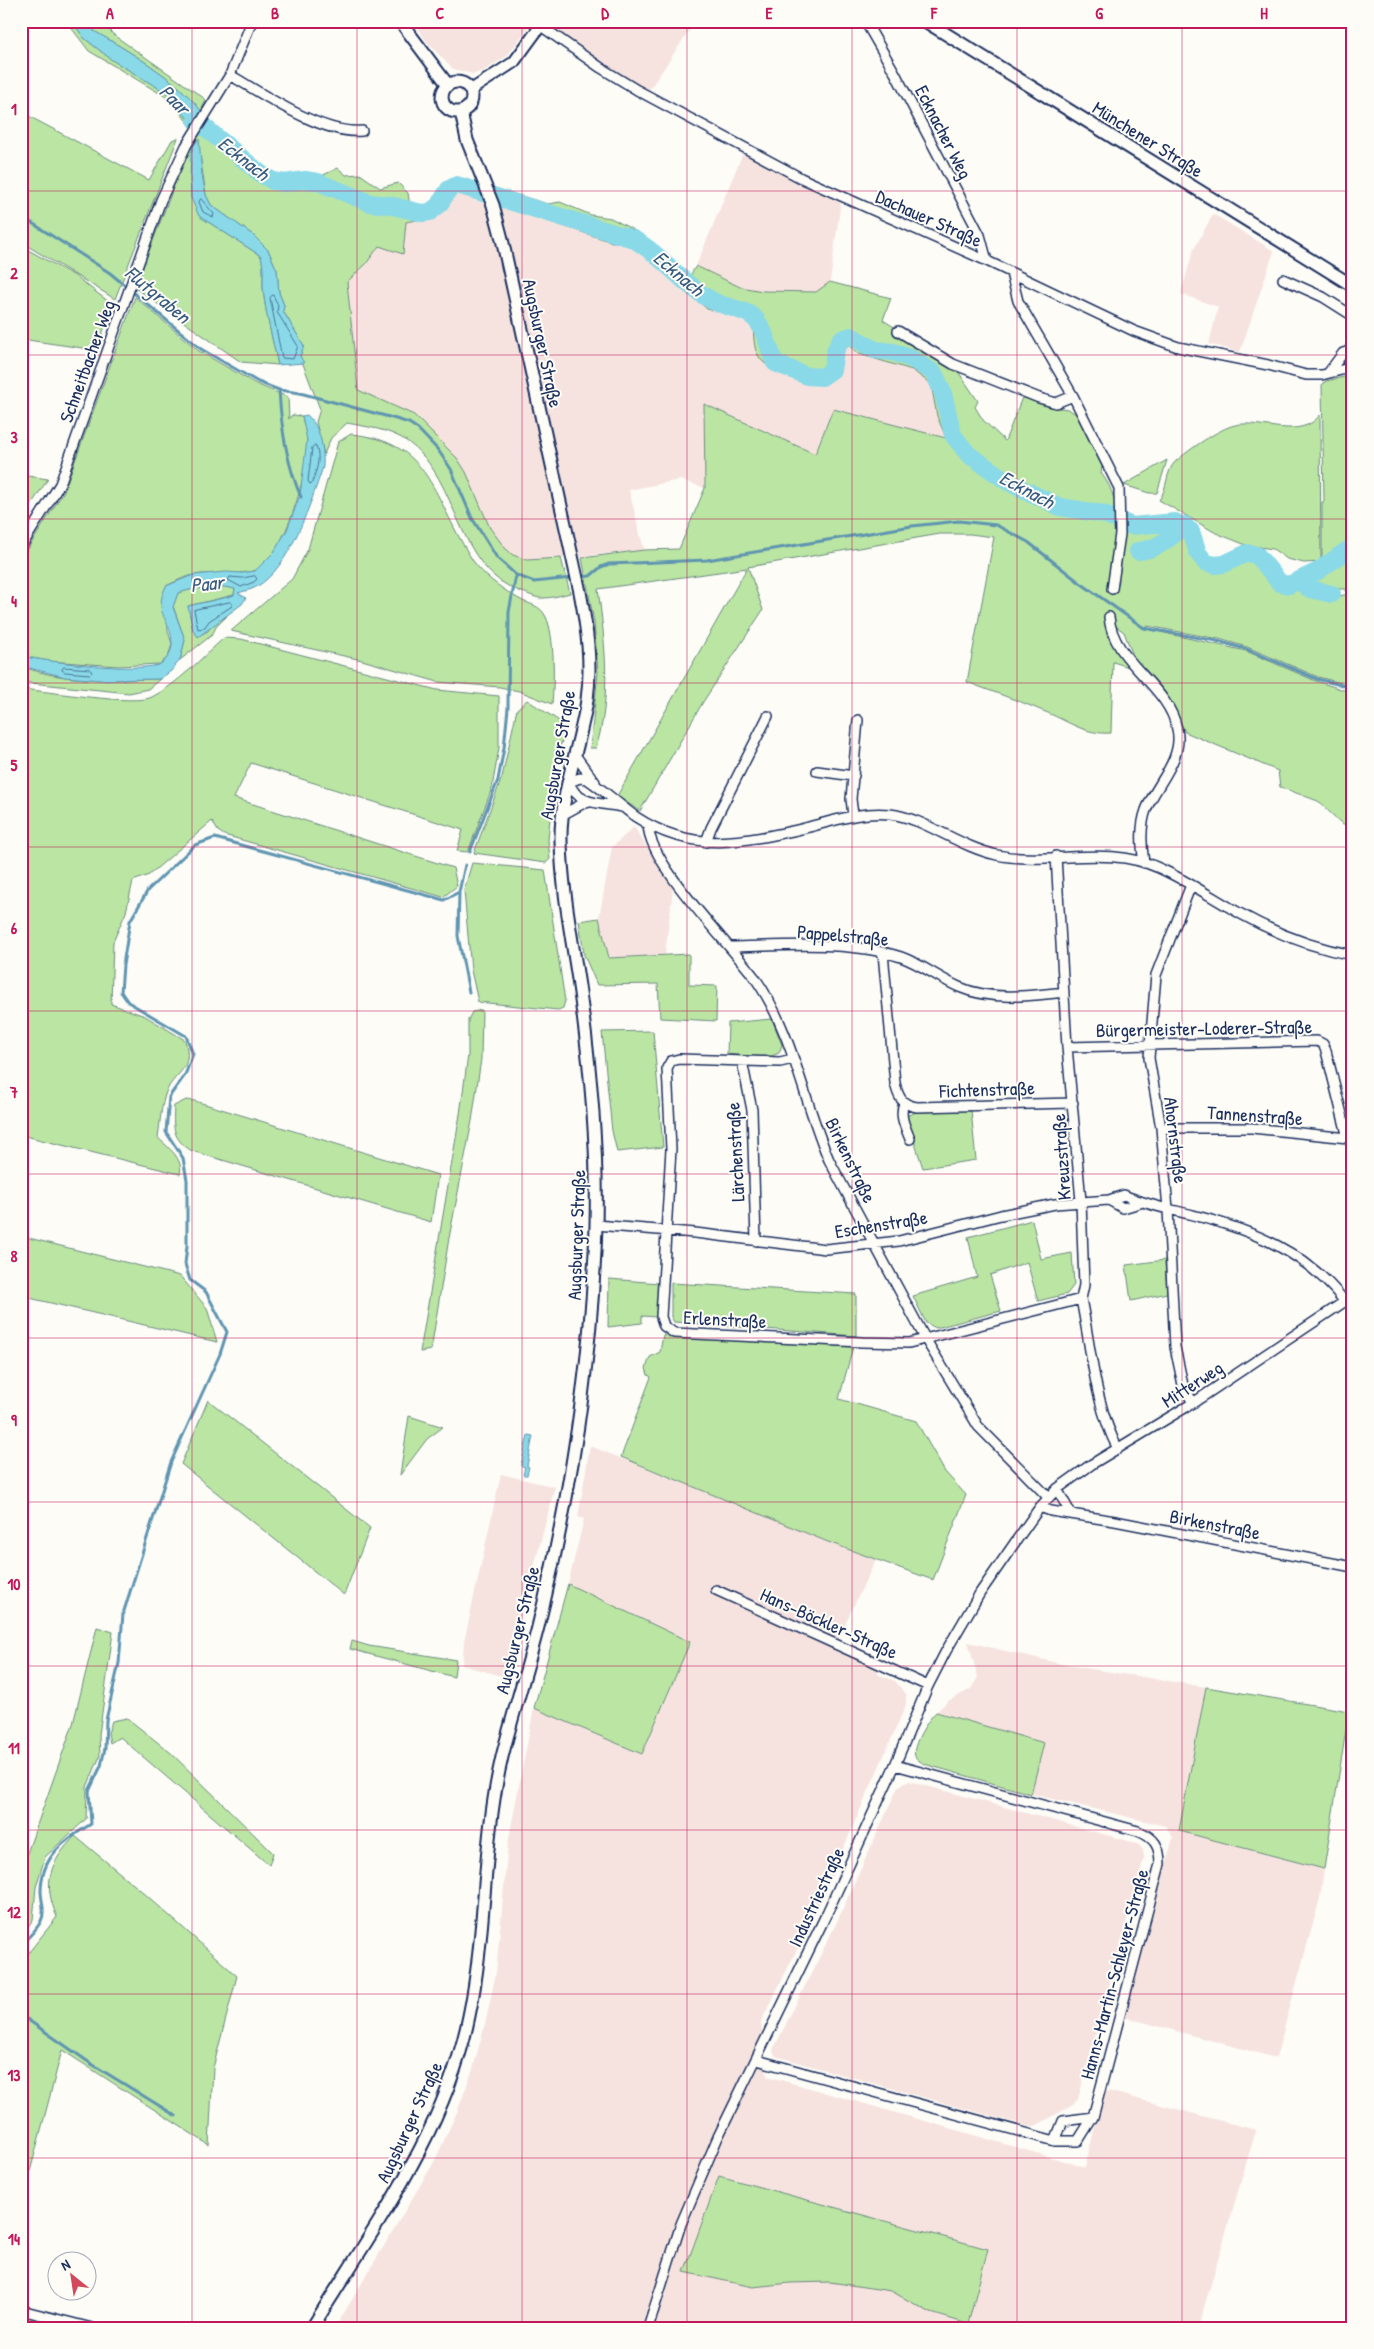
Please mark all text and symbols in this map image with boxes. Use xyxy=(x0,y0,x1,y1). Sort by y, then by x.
text: A xyxy=(106,2,114,24)
text: B xyxy=(271,2,279,24)
text: C xyxy=(436,2,445,24)
text: D xyxy=(601,2,609,24)
text: E xyxy=(765,2,773,24)
text: F xyxy=(930,2,938,24)
text: G xyxy=(1095,2,1103,24)
text: H xyxy=(1260,2,1268,24)
water label: Paar xyxy=(154,78,198,122)
street label: Ecknacher Weg xyxy=(909,81,979,183)
street label: Münchener Straße xyxy=(1088,95,1209,184)
text: 1 xyxy=(11,98,17,120)
water label: Ecknach xyxy=(213,130,276,187)
street label: Dachauer Straße xyxy=(872,183,987,253)
water label: Ecknach xyxy=(648,244,711,303)
water label: Flutgraben xyxy=(119,259,198,331)
text: 2 xyxy=(10,262,18,284)
street label: Augsburger Straße xyxy=(517,276,569,410)
street label: Schneitbacher Weg xyxy=(53,296,121,426)
text: 3 xyxy=(10,426,18,448)
water label: Ecknach xyxy=(995,463,1060,515)
water label: Paar xyxy=(189,568,227,598)
text: 4 xyxy=(11,590,17,612)
street label: Augsburger Straße xyxy=(533,688,581,822)
text: 5 xyxy=(11,754,18,776)
text: 6 xyxy=(11,917,18,939)
street label: Pappelstraße xyxy=(796,918,890,952)
street label: Bürgermeister-Loderer-Straße xyxy=(1096,1013,1313,1043)
street label: Fichtenstraße xyxy=(938,1074,1036,1104)
text: 7 xyxy=(9,1081,18,1103)
street label: Ahornstraße xyxy=(1158,1095,1194,1185)
street label: Tannenstraße xyxy=(1206,1099,1304,1131)
street label: Lärchenstraße xyxy=(719,1101,751,1202)
street label: Kreuzstraße xyxy=(1045,1112,1077,1201)
street label: Birkenstraße xyxy=(819,1113,883,1207)
street label: Augsburger Straße xyxy=(561,1169,591,1301)
street label: Eschenstraße xyxy=(833,1204,930,1244)
text: 8 xyxy=(11,1245,18,1267)
street label: Erlenstraße xyxy=(683,1304,768,1334)
street label: Mitterweg xyxy=(1156,1354,1228,1414)
text: 9 xyxy=(11,1409,17,1431)
street label: Birkenstraße xyxy=(1168,1503,1263,1546)
street label: Augsburger Straße xyxy=(489,1563,546,1697)
text: 10 xyxy=(8,1573,20,1595)
street label: Hans-Böckler-Straße xyxy=(756,1581,902,1665)
text: 11 xyxy=(8,1737,20,1759)
street label: Industriestraße xyxy=(782,1843,851,1951)
street label: Hanns-Martin-Schleyer-Straße xyxy=(1073,1866,1155,2082)
text: 12 xyxy=(7,1901,21,1923)
street label: Augsburger Straße xyxy=(370,2057,449,2187)
text: 13 xyxy=(8,2064,20,2086)
text: 14 xyxy=(8,2228,20,2250)
north arrow xyxy=(48,2252,98,2302)
text: N xyxy=(57,2254,74,2274)

